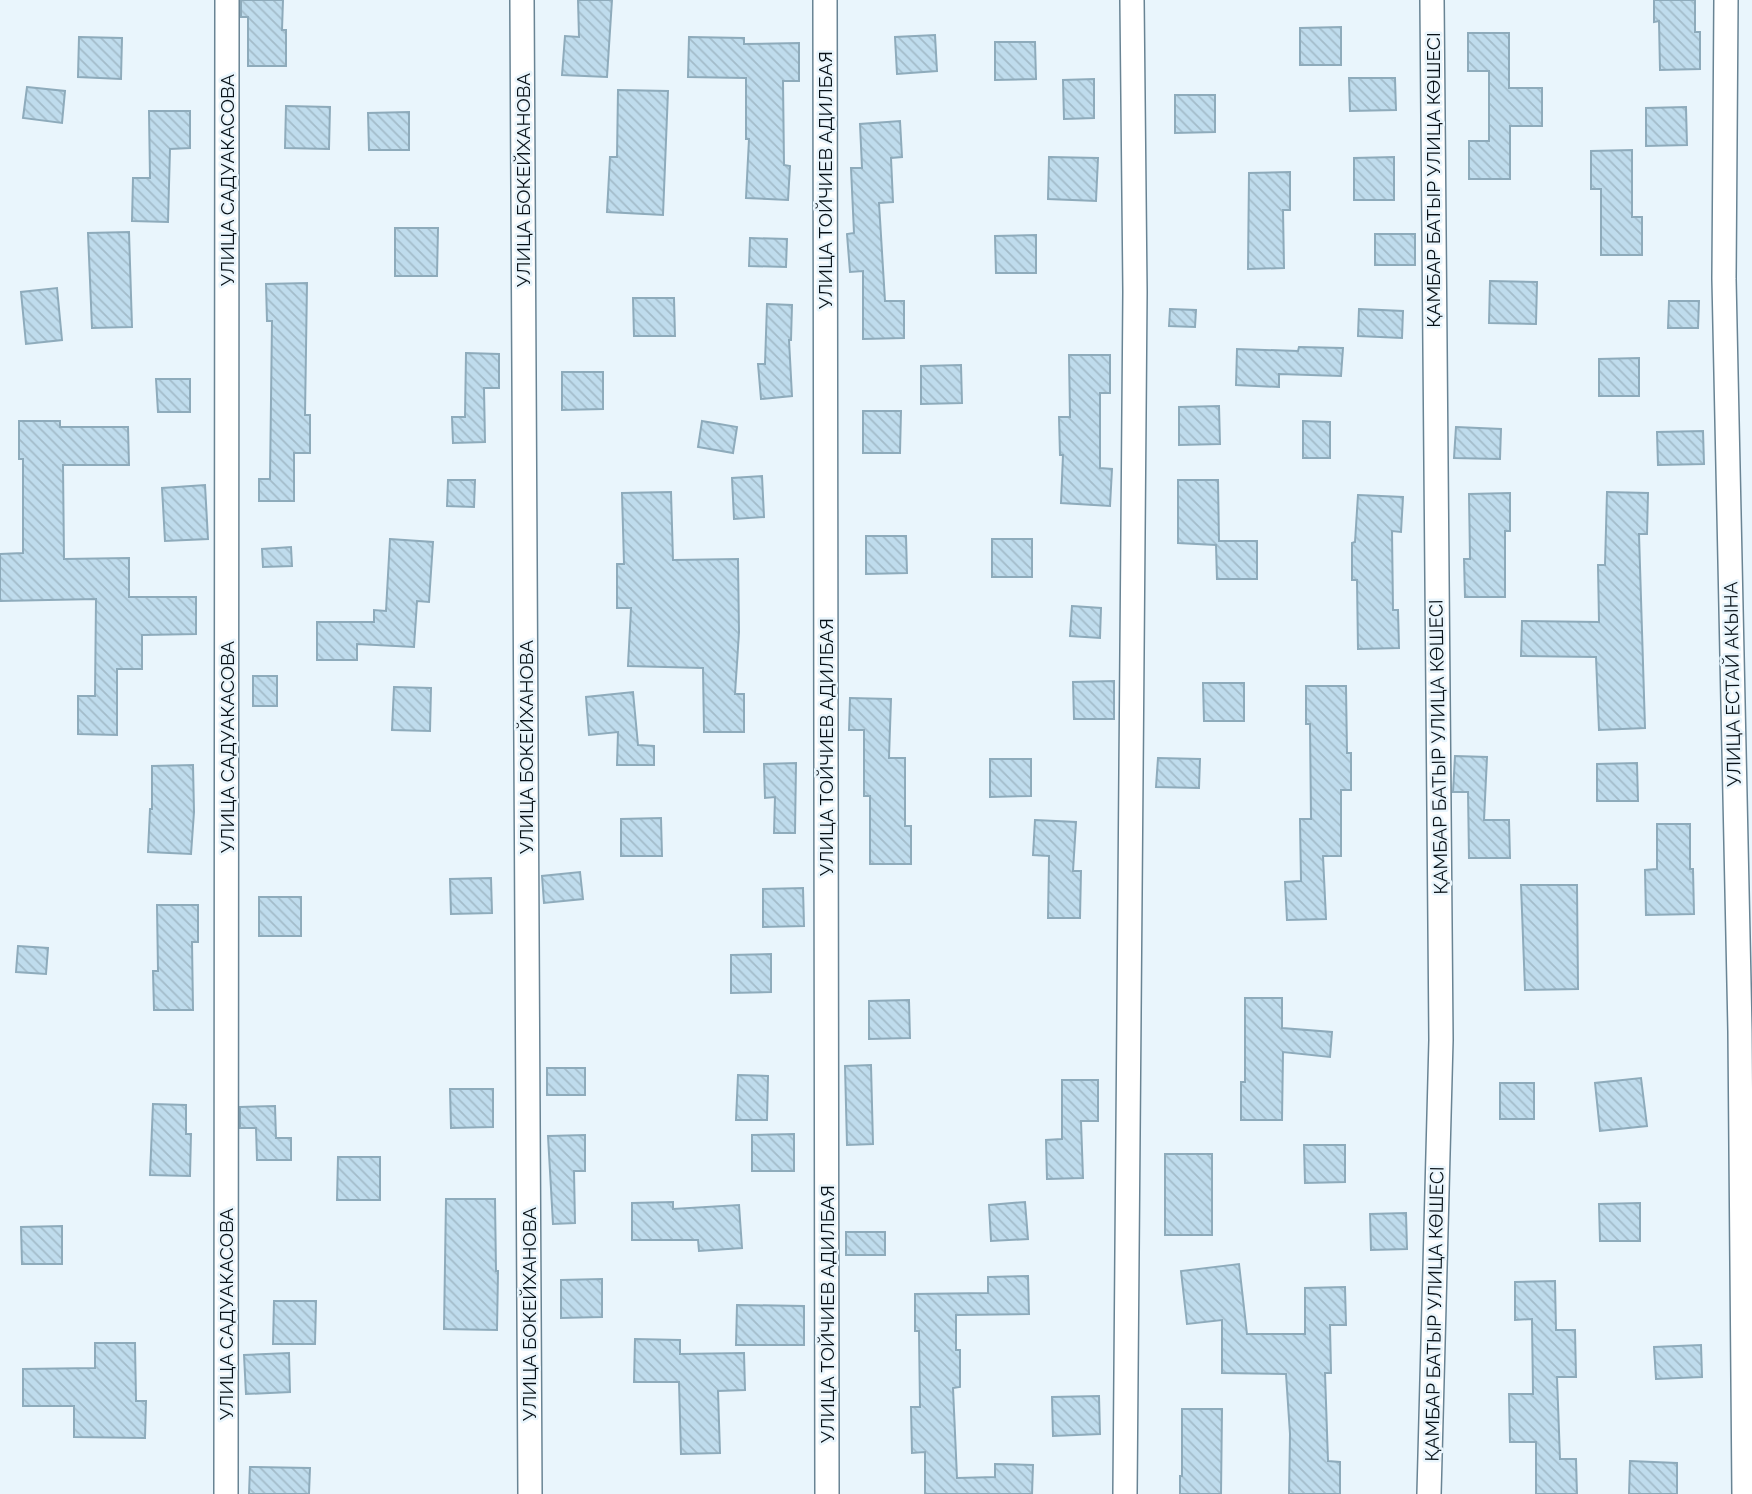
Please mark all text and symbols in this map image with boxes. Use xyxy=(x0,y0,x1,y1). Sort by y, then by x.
street label: ҚАМБАР БАТЫР УЛИЦА КӨШЕСІ xyxy=(1422,32,1444,328)
street label: УЛИЦА ТОЙЧИЕВ АДИЛБАЯ xyxy=(814,51,836,309)
street label: УЛИЦА БОКЕЙХАНОВА xyxy=(512,73,534,287)
street label: УЛИЦА САДУАКАСОВА xyxy=(216,74,238,286)
street label: УЛИЦА ЕСТАЙ АКЫНА xyxy=(1719,581,1745,787)
street label: ҚАМБАР БАТЫР УЛИЦА КӨШЕСІ xyxy=(1424,599,1452,895)
street label: УЛИЦА ТОЙЧИЕВ АДИЛБАЯ xyxy=(815,618,837,876)
street label: УЛИЦА БОКЕЙХАНОВА xyxy=(515,640,537,854)
street label: УЛИЦА САДУАКАСОВА xyxy=(216,641,238,853)
street label: ҚАМБАР БАТЫР УЛИЦА КӨШЕСІ xyxy=(1420,1166,1448,1462)
street label: УЛИЦА ТОЙЧИЕВ АДИЛБАЯ xyxy=(816,1185,838,1443)
street label: УЛИЦА БОКЕЙХАНОВА xyxy=(518,1207,540,1421)
street label: УЛИЦА САДУАКАСОВА xyxy=(215,1208,237,1420)

